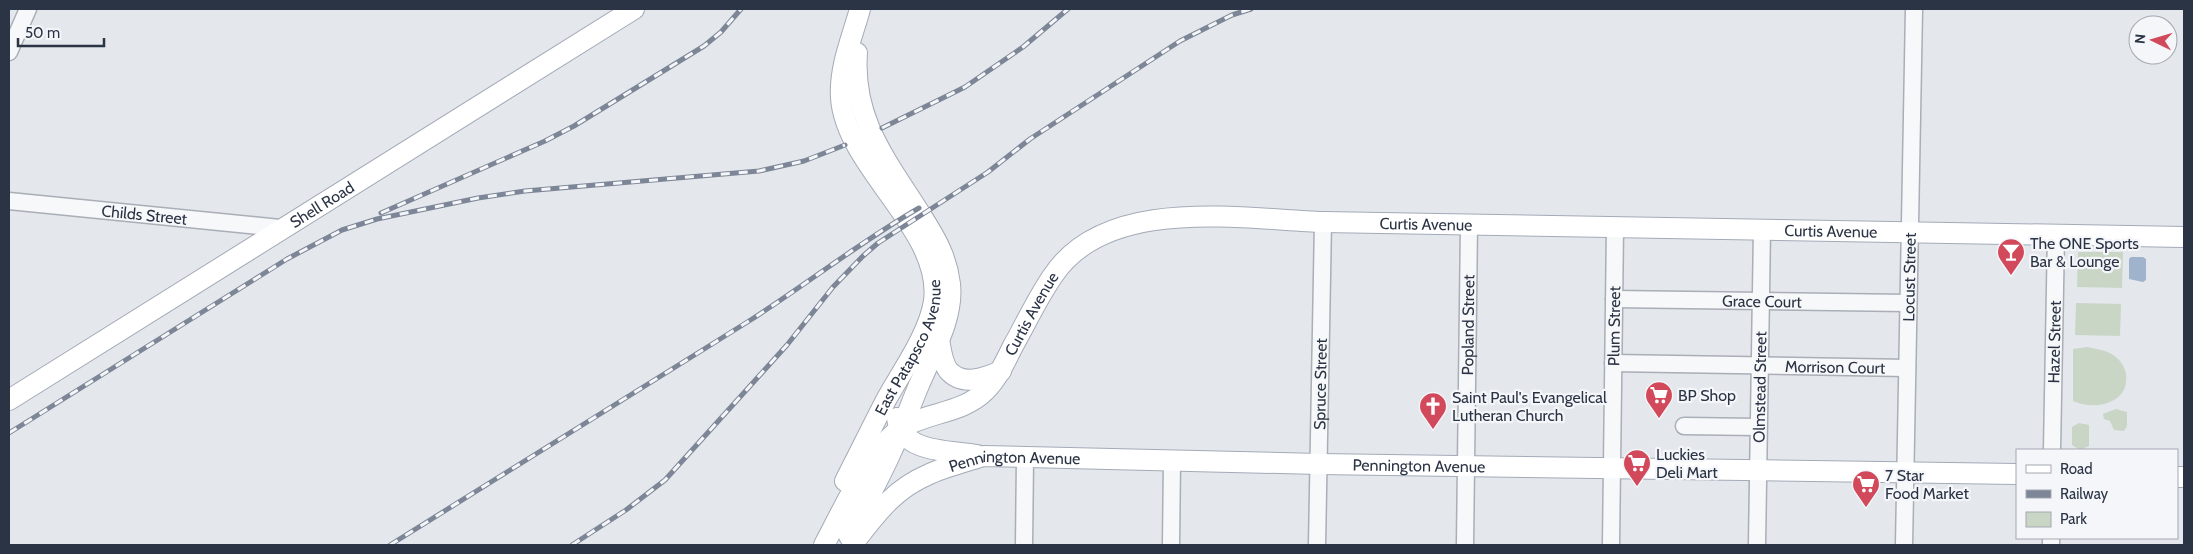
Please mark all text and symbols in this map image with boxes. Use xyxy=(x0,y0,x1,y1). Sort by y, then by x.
scale bar xyxy=(18,15,104,47)
north arrow xyxy=(2128,15,2178,65)
text: 50 m xyxy=(25,24,60,42)
text: N xyxy=(2131,33,2149,45)
street label: Shell Road xyxy=(287,178,358,232)
street label: Childs Street xyxy=(101,201,189,229)
street label: Curtis Avenue xyxy=(1379,214,1473,235)
street label: Curtis Avenue xyxy=(1784,221,1877,242)
street label: Locust Street xyxy=(1899,232,1920,322)
place label: The ONE Sports Bar & Lounge xyxy=(2030,234,2139,271)
bar icon: The ONE Sports Bar & Lounge xyxy=(1996,237,2026,276)
street label: Curtis Avenue xyxy=(1001,269,1063,359)
street label: Popland Street xyxy=(1458,274,1478,376)
street label: East Patapsco Avenue xyxy=(871,279,945,418)
street label: Plum Street xyxy=(1604,285,1624,366)
street label: Grace Court xyxy=(1722,291,1802,312)
street label: Hazel Street xyxy=(2044,300,2065,384)
street label: Olmstead Street xyxy=(1750,330,1770,443)
street label: Spruce Street xyxy=(1310,337,1331,430)
street label: Morrison Court xyxy=(1785,357,1886,378)
supermarket icon: BP Shop xyxy=(1644,380,1674,419)
place label: BP Shop xyxy=(1678,386,1736,405)
place label: Saint Paul's Evangelical Lutheran Church xyxy=(1452,388,1607,425)
church icon: Saint Paul's Evangelical Lutheran Church xyxy=(1418,391,1448,430)
place label: Luckies Deli Mart xyxy=(1656,445,1718,482)
street label: Pennington Avenue xyxy=(946,447,1081,476)
supermarket icon: Luckies Deli Mart xyxy=(1622,448,1652,487)
legend xyxy=(2016,449,2178,539)
street label: Pennington Avenue xyxy=(1352,455,1485,476)
text: Road xyxy=(2060,460,2093,478)
place label: 7 Star Food Market xyxy=(1885,466,1969,503)
supermarket icon: 7 Star Food Market xyxy=(1851,469,1881,508)
text: Railway xyxy=(2060,485,2109,503)
text: Park xyxy=(2060,510,2087,528)

